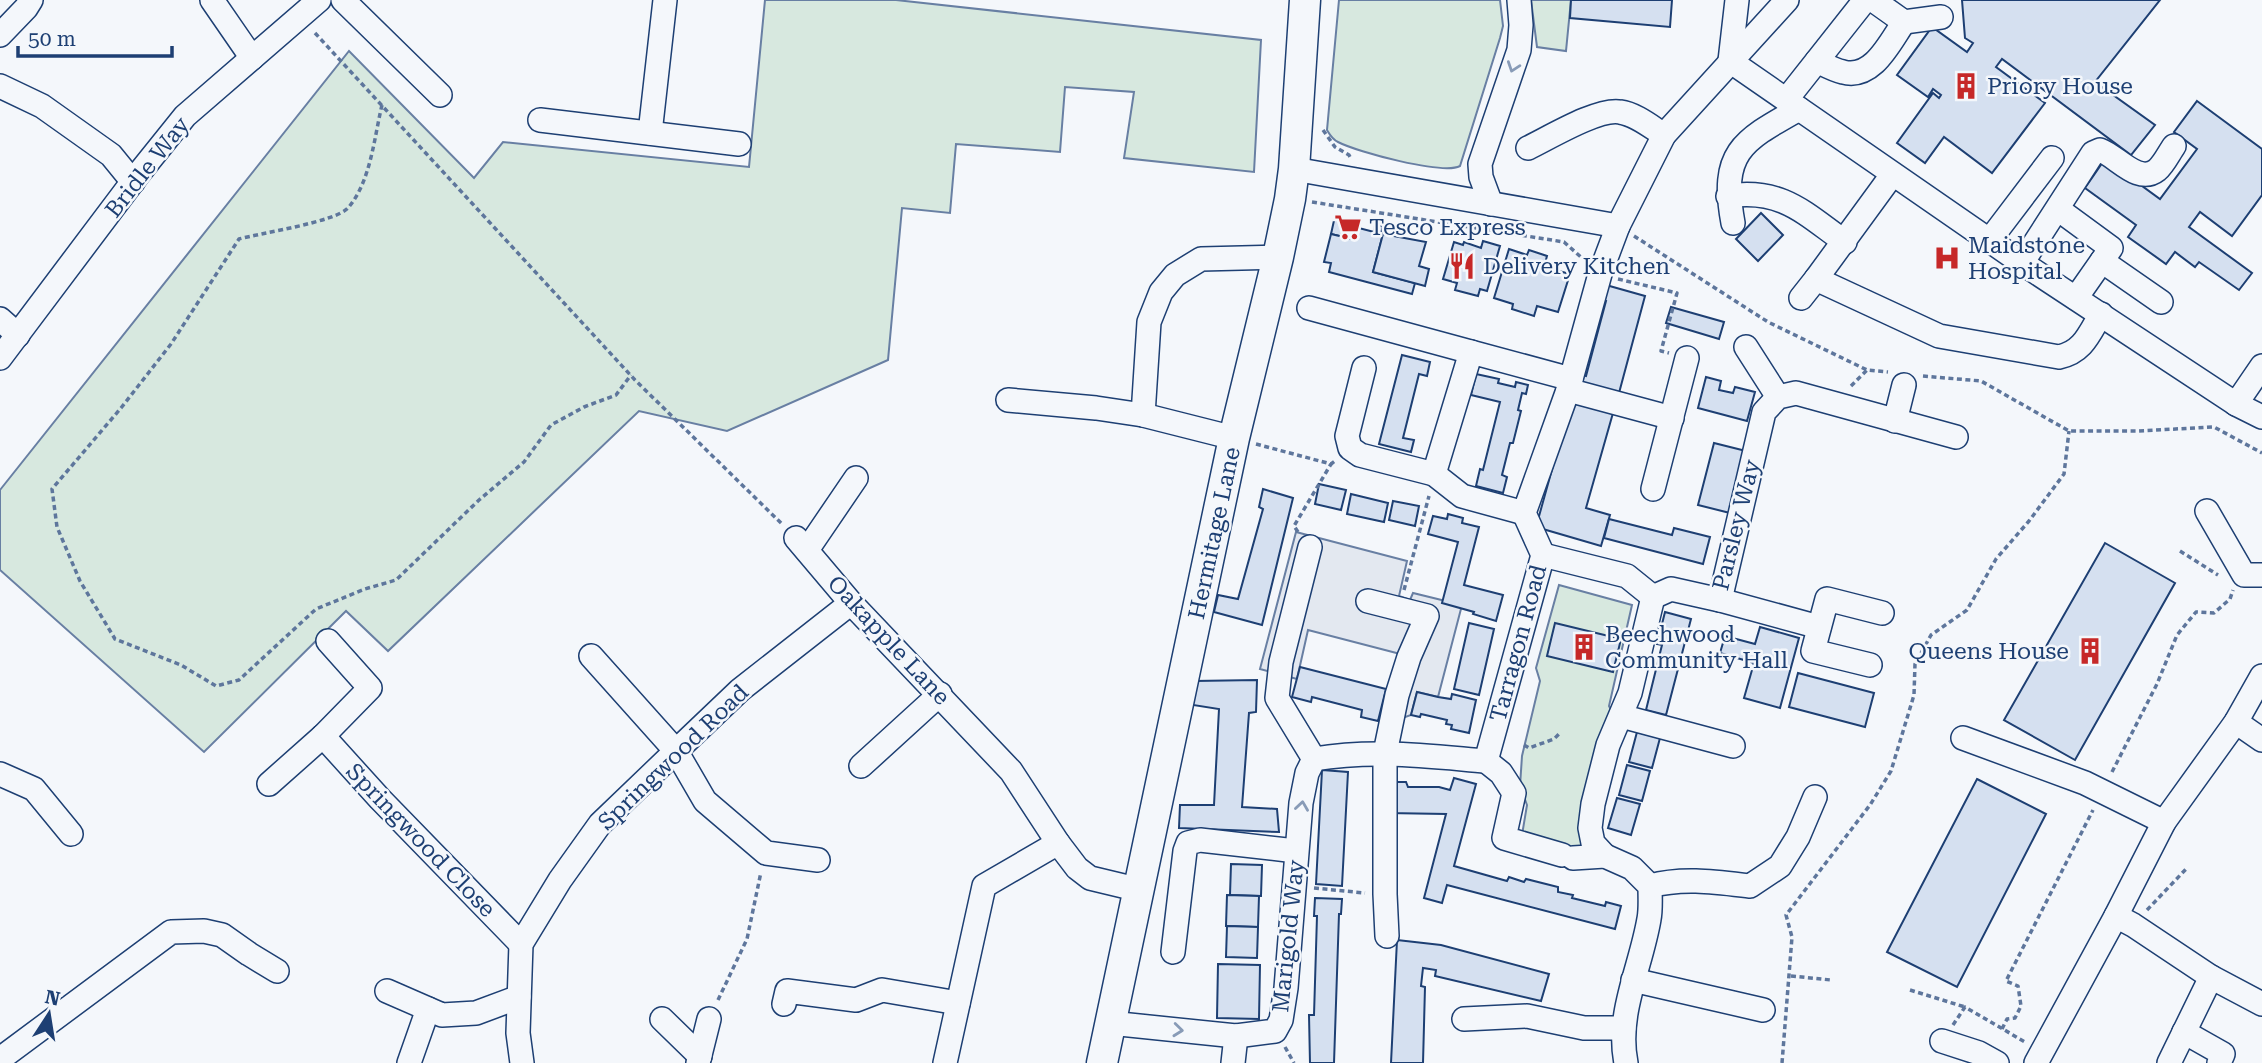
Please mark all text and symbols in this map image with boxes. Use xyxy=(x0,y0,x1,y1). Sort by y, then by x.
scale bar xyxy=(18,14,172,58)
text: 50 m xyxy=(28,27,76,51)
one-way arrow xyxy=(1507,61,1521,73)
building icon: Priory House xyxy=(1951,71,1981,101)
place label: Priory House xyxy=(1987,73,2133,100)
street label: Bridle Way xyxy=(100,111,195,223)
supermarket icon: Tesco Express xyxy=(1333,212,1363,242)
place label: Tesco Express xyxy=(1369,214,1526,241)
place label: Maidstone Hospital xyxy=(1968,232,2085,285)
hospital icon: Maidstone Hospital xyxy=(1932,243,1962,273)
restaurant icon: Delivery Kitchen xyxy=(1447,251,1477,281)
place label: Delivery Kitchen xyxy=(1483,253,1670,280)
street label: Hermitage Lane xyxy=(1183,444,1246,622)
street label: Parsley Way xyxy=(1707,457,1766,593)
street label: Tarragon Road xyxy=(1485,561,1552,725)
street label: Oakapple Lane xyxy=(822,570,955,711)
place label: Beechwood Community Hall xyxy=(1605,621,1788,674)
building icon: Beechwood Community Hall xyxy=(1569,632,1599,662)
building icon: Queens House xyxy=(2075,636,2105,666)
place label: Queens House xyxy=(1909,638,2069,665)
street label: Springwood Road xyxy=(593,679,754,836)
street label: Springwood Close xyxy=(340,758,501,923)
one-way arrow xyxy=(1294,800,1309,812)
street label: Marigold Way xyxy=(1267,858,1310,1014)
north arrow xyxy=(14,979,84,1049)
text: N xyxy=(43,985,62,1011)
one-way arrow xyxy=(1173,1022,1184,1037)

